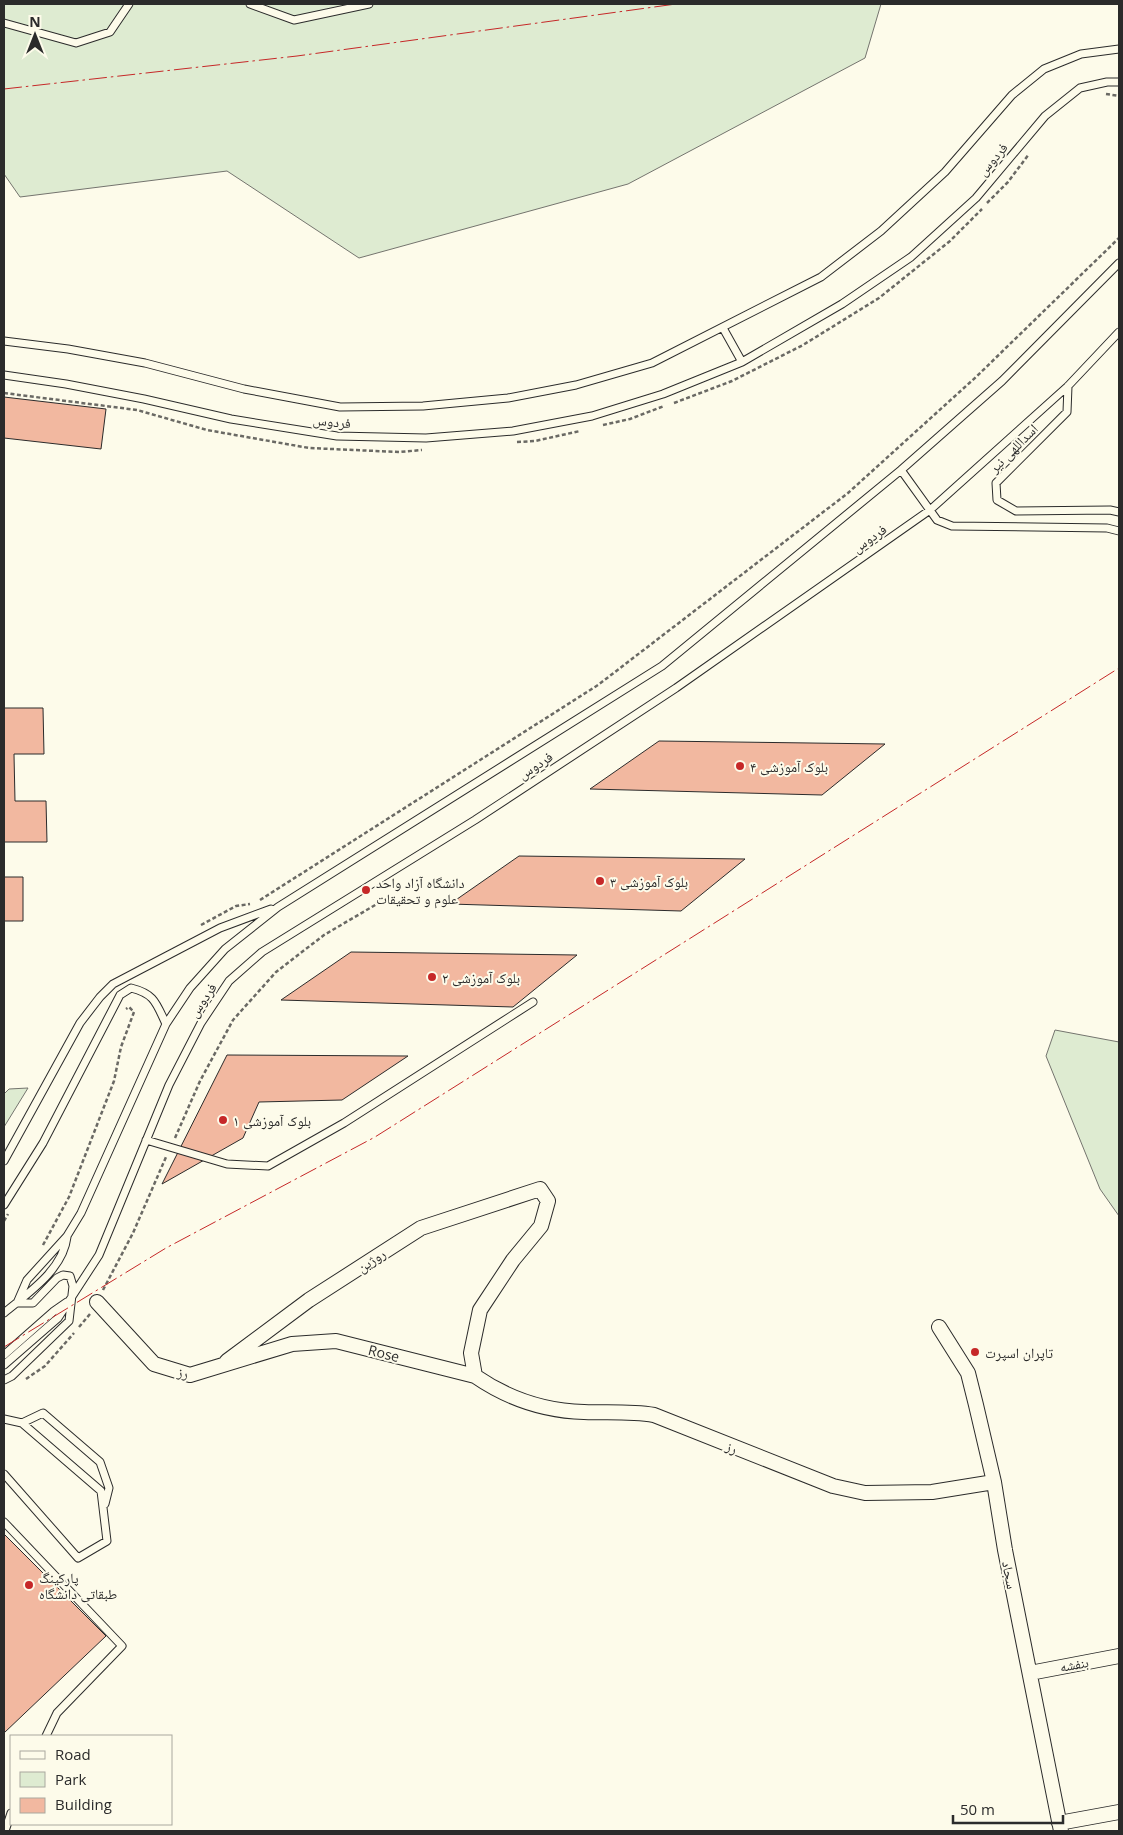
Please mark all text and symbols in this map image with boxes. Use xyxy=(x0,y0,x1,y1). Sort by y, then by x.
north arrow xyxy=(10,10,60,60)
text: N xyxy=(29,12,41,31)
street label: فردوس xyxy=(972,138,1012,180)
street label: فردوس xyxy=(312,410,352,432)
street label: اسداللهی نیر xyxy=(984,419,1042,477)
street label: فردوس xyxy=(848,519,890,557)
street label: فردوس xyxy=(514,747,556,783)
place label: بلوک آموزشی ۴ xyxy=(750,757,828,776)
marker: بلوک آموزشی ۴ xyxy=(734,760,746,772)
place label: بلوک آموزشی ۳ xyxy=(610,872,688,891)
place label: دانشگاه آزاد واحد علوم و تحقیقات xyxy=(376,873,465,909)
marker: بلوک آموزشی ۳ xyxy=(594,875,606,887)
marker: دانشگاه آزاد واحد علوم و تحقیقات xyxy=(360,884,372,896)
place label: بلوک آموزشی ۲ xyxy=(442,968,520,987)
marker: بلوک آموزشی ۲ xyxy=(426,971,438,983)
street label: فردوس xyxy=(183,979,221,1021)
place label: بلوک آموزشی ۱ xyxy=(233,1111,311,1130)
marker: بلوک آموزشی ۱ xyxy=(217,1114,229,1126)
street label: روژین xyxy=(353,1244,389,1276)
street label: Rose xyxy=(366,1340,402,1366)
place label: تاپران اسپرت xyxy=(985,1343,1053,1362)
marker: تاپران اسپرت xyxy=(969,1346,981,1358)
street label: رز xyxy=(175,1362,190,1382)
street label: رز xyxy=(722,1436,741,1458)
street label: سجاد xyxy=(998,1560,1022,1590)
place label: پارکینگ طبقاتی دانشگاه xyxy=(39,1568,117,1603)
marker: پارکینگ طبقاتی دانشگاه xyxy=(23,1579,35,1591)
street label: بنفشه xyxy=(1058,1652,1090,1676)
legend xyxy=(10,1735,172,1825)
text: Road xyxy=(55,1744,91,1764)
text: Park xyxy=(55,1769,86,1789)
scale bar xyxy=(953,1792,1063,1824)
text: Building xyxy=(55,1794,112,1814)
text: 50 m xyxy=(960,1799,995,1819)

